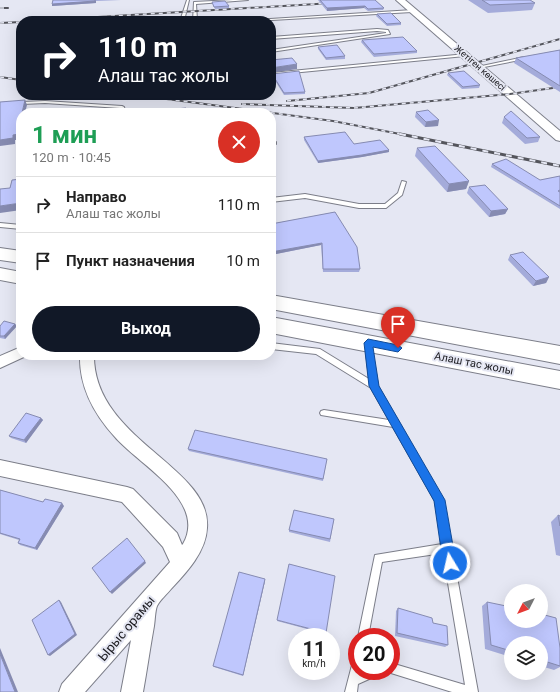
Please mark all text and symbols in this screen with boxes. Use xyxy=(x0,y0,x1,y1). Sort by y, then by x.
text: 110 m xyxy=(98,31,177,64)
icon: right xyxy=(32,32,84,84)
street label: Жетіген көшесі xyxy=(453,43,507,93)
text: Алаш тас жолы xyxy=(98,65,229,86)
text: 1 мин xyxy=(32,121,97,149)
button: close xyxy=(218,121,260,163)
text: 120 m · 10:45 xyxy=(32,150,111,165)
text: Направо xyxy=(66,188,127,206)
icon: right xyxy=(32,194,54,216)
text: 110 m xyxy=(218,196,260,214)
text: Алаш тас жолы xyxy=(66,206,161,221)
icon: arrive xyxy=(32,250,54,272)
text: Пункт назначения xyxy=(66,252,195,270)
text: 10 m xyxy=(226,252,260,270)
button: Выход xyxy=(32,306,260,352)
pin xyxy=(381,307,415,348)
icon: arrive xyxy=(387,313,409,335)
street label: Алаш тас жолы xyxy=(433,349,515,378)
position arrow xyxy=(429,542,471,584)
north arrow xyxy=(504,584,548,628)
map controls xyxy=(504,584,548,680)
street label: Ырыс орамы xyxy=(95,593,158,664)
speed limit sign: 20 xyxy=(348,628,400,680)
button: layers xyxy=(504,636,548,680)
text: 11 xyxy=(303,637,325,661)
text: km/h xyxy=(302,658,326,669)

